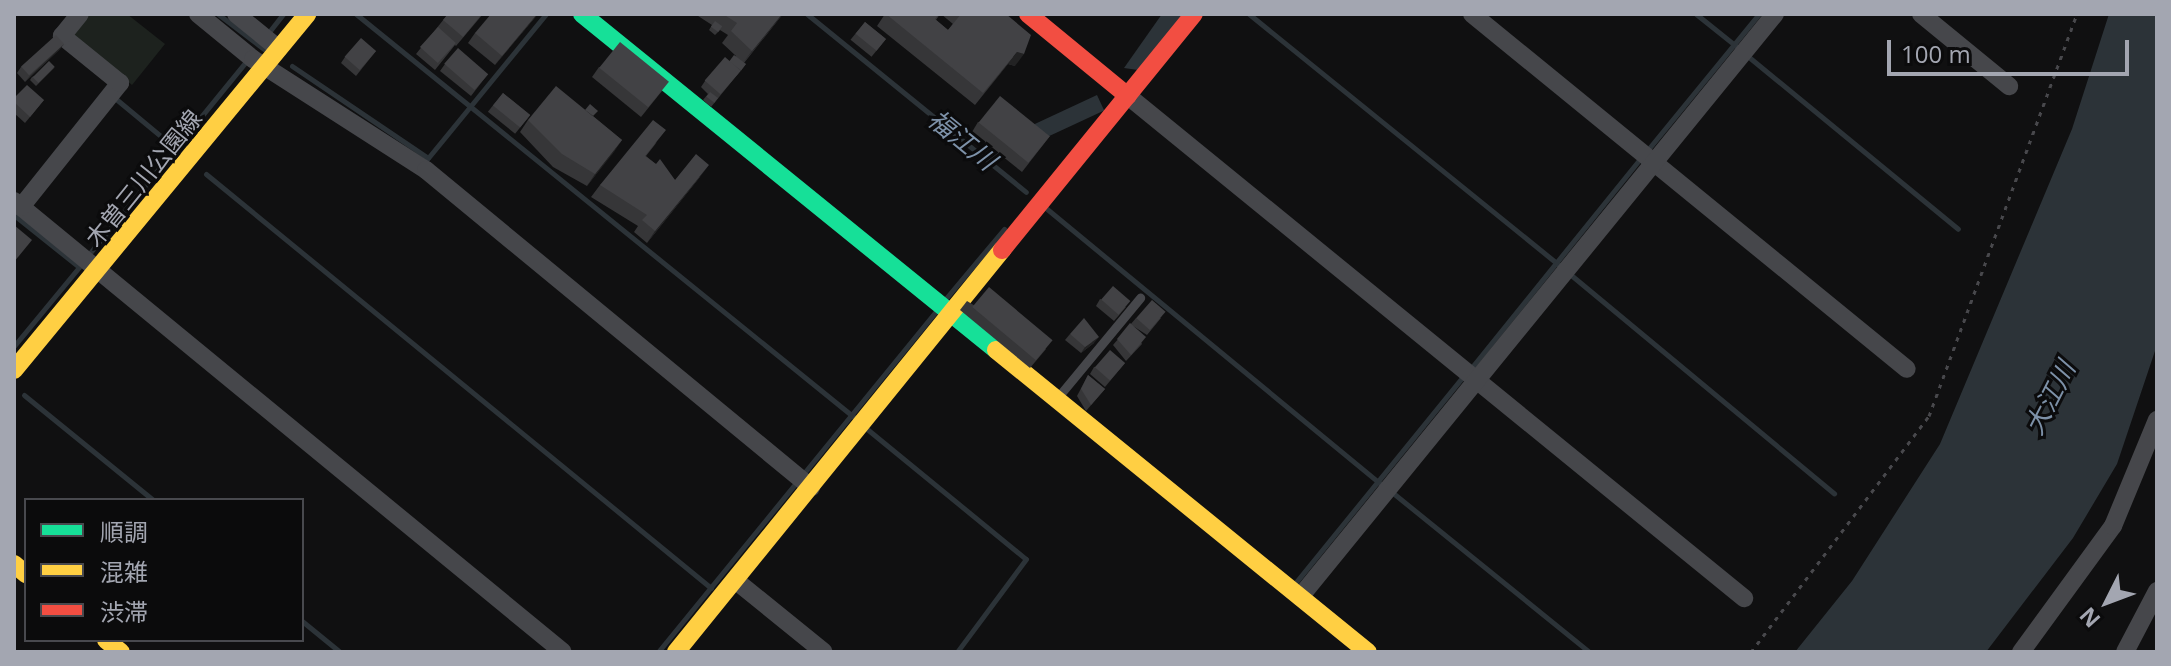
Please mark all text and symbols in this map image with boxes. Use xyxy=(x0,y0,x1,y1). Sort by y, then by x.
scale bar xyxy=(1891,24,2133,74)
text: 100 m xyxy=(1901,37,1971,70)
water label: 福江川 xyxy=(922,103,1002,177)
street label: 木曽三川公園線 xyxy=(79,104,207,252)
water label: 大江川 xyxy=(2018,356,2082,440)
legend xyxy=(24,498,304,642)
text: 順調 xyxy=(100,515,148,548)
text: 混雑 xyxy=(100,555,148,588)
north arrow xyxy=(2067,562,2147,642)
text: 渋滞 xyxy=(100,595,148,628)
text: N xyxy=(2072,601,2106,635)

